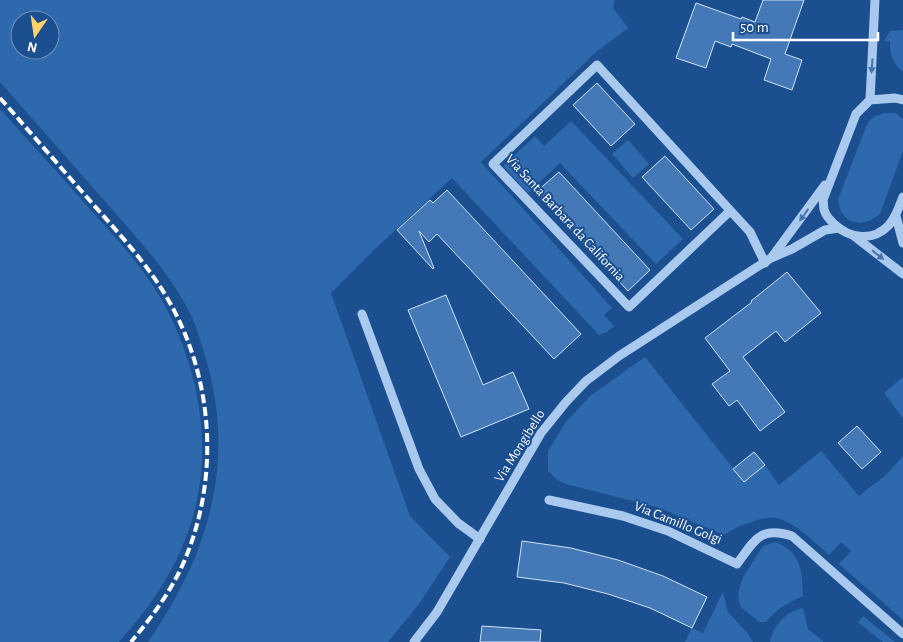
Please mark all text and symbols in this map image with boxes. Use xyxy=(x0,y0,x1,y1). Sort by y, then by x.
north arrow xyxy=(10,10,60,60)
scale bar xyxy=(733,10,878,42)
text: 50 m xyxy=(740,20,769,35)
text: N xyxy=(26,39,39,55)
one-way arrow xyxy=(868,58,876,74)
street label: Via Santa Barbara da California xyxy=(503,152,627,284)
one-way arrow xyxy=(799,208,809,222)
one-way arrow xyxy=(871,250,884,261)
street label: Via Mongibello xyxy=(492,407,548,485)
street label: Via Camillo Golgi xyxy=(632,499,724,547)

